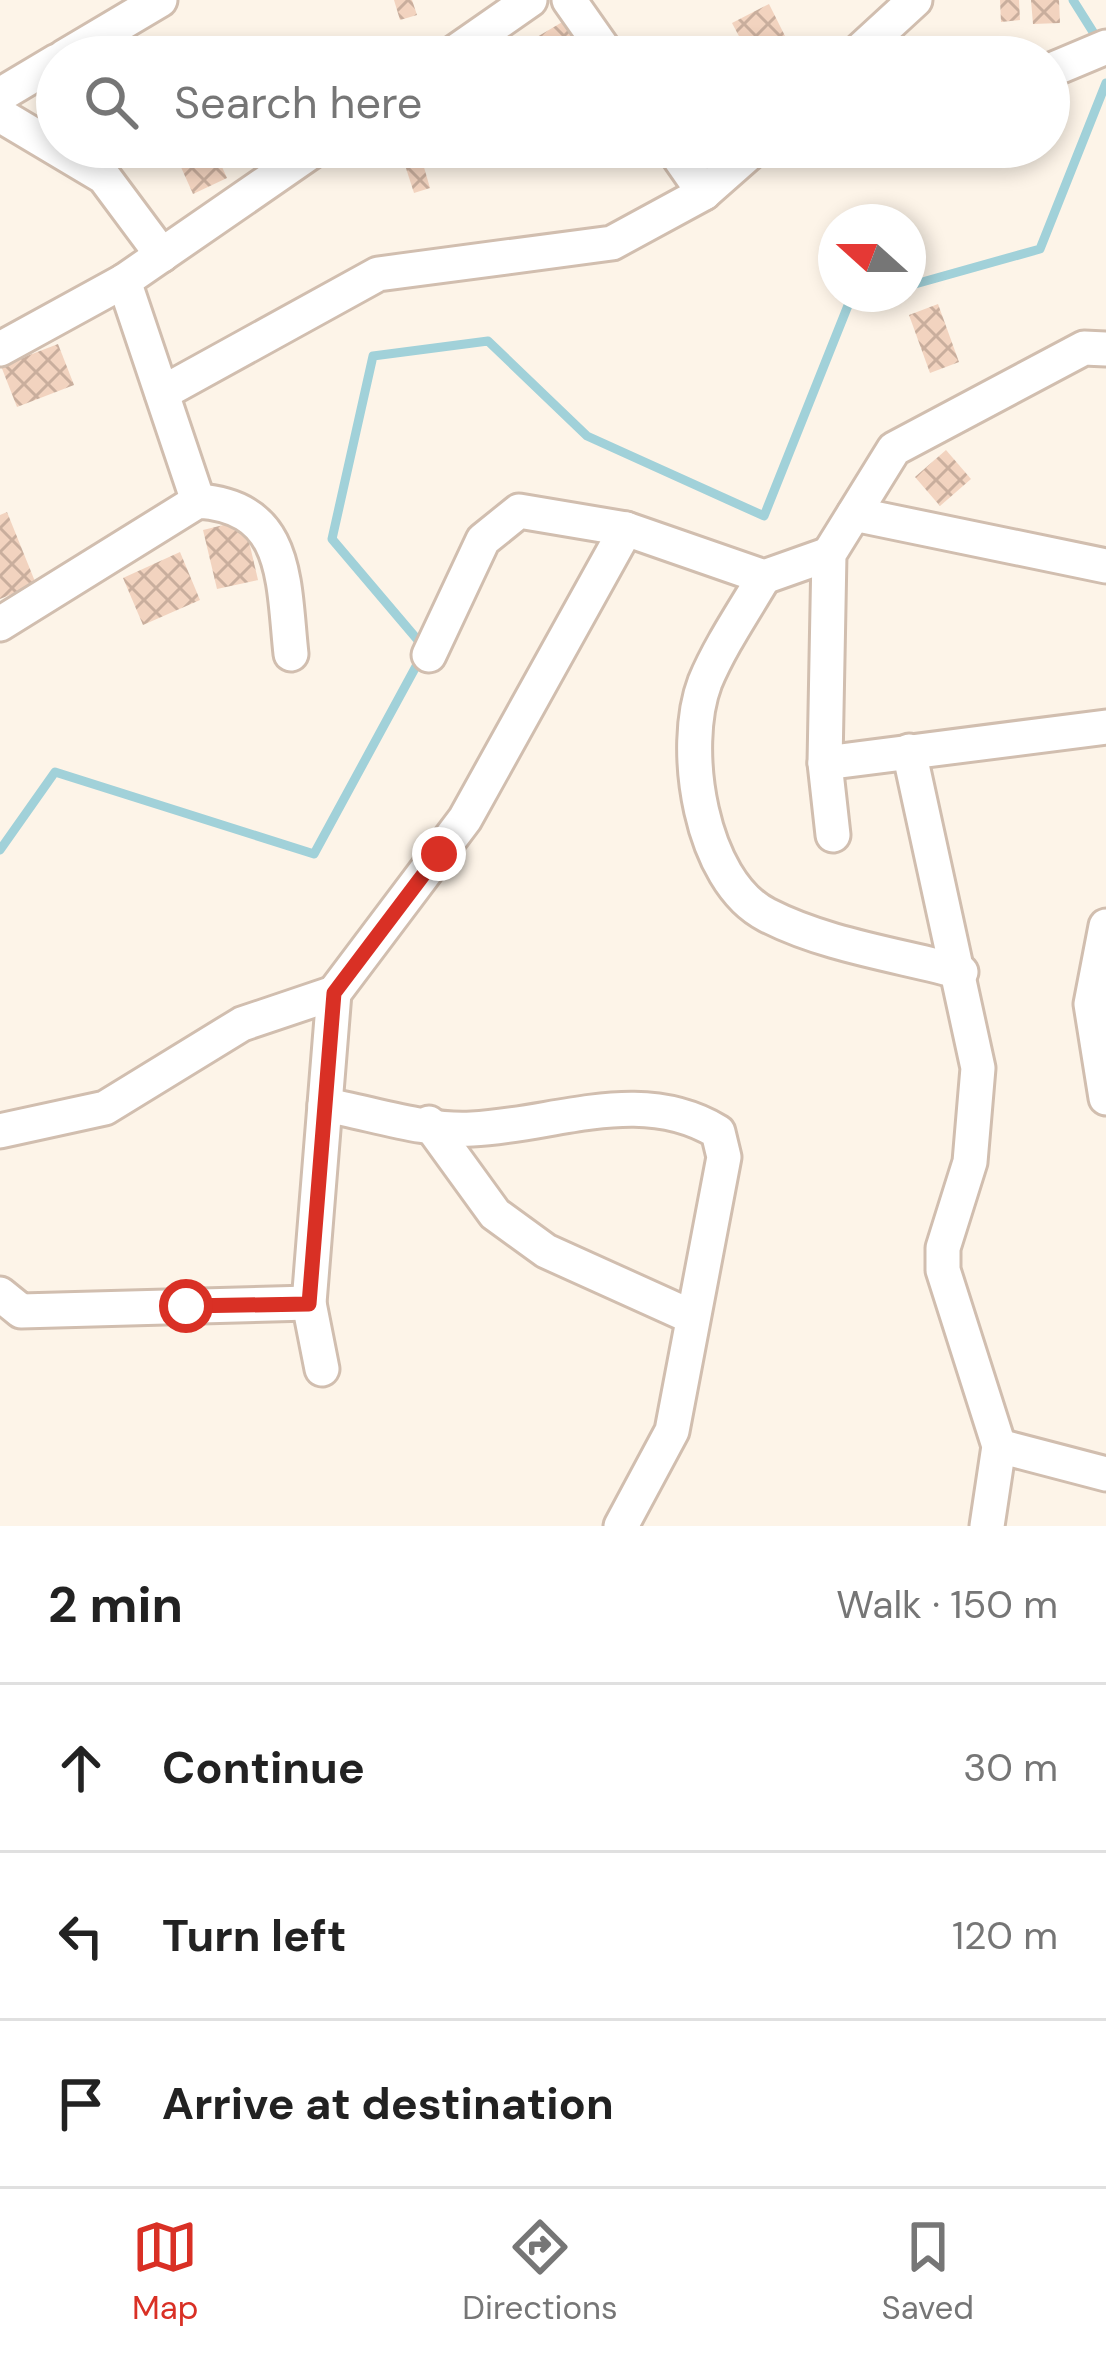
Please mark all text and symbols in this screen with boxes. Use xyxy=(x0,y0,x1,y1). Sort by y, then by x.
search box xyxy=(36,36,1070,168)
icon: search xyxy=(78,69,144,135)
text: Search here xyxy=(174,73,422,132)
north arrow xyxy=(818,204,926,312)
route end xyxy=(412,827,466,881)
route start xyxy=(159,1279,213,1333)
text: 2 min xyxy=(48,1571,183,1638)
text: Walk · 150 m xyxy=(836,1579,1058,1630)
icon: ahead xyxy=(48,1735,114,1801)
text: Continue xyxy=(162,1738,365,1797)
text: 30 m xyxy=(963,1742,1058,1793)
icon: left xyxy=(48,1903,114,1969)
text: Turn left xyxy=(162,1906,346,1965)
text: 120 m xyxy=(952,1910,1058,1961)
icon: arrive xyxy=(48,2071,114,2137)
text: Arrive at destination xyxy=(162,2074,614,2133)
tab: Map xyxy=(132,2214,198,2329)
tab: Directions xyxy=(462,2214,618,2329)
tab: Saved xyxy=(882,2214,974,2329)

